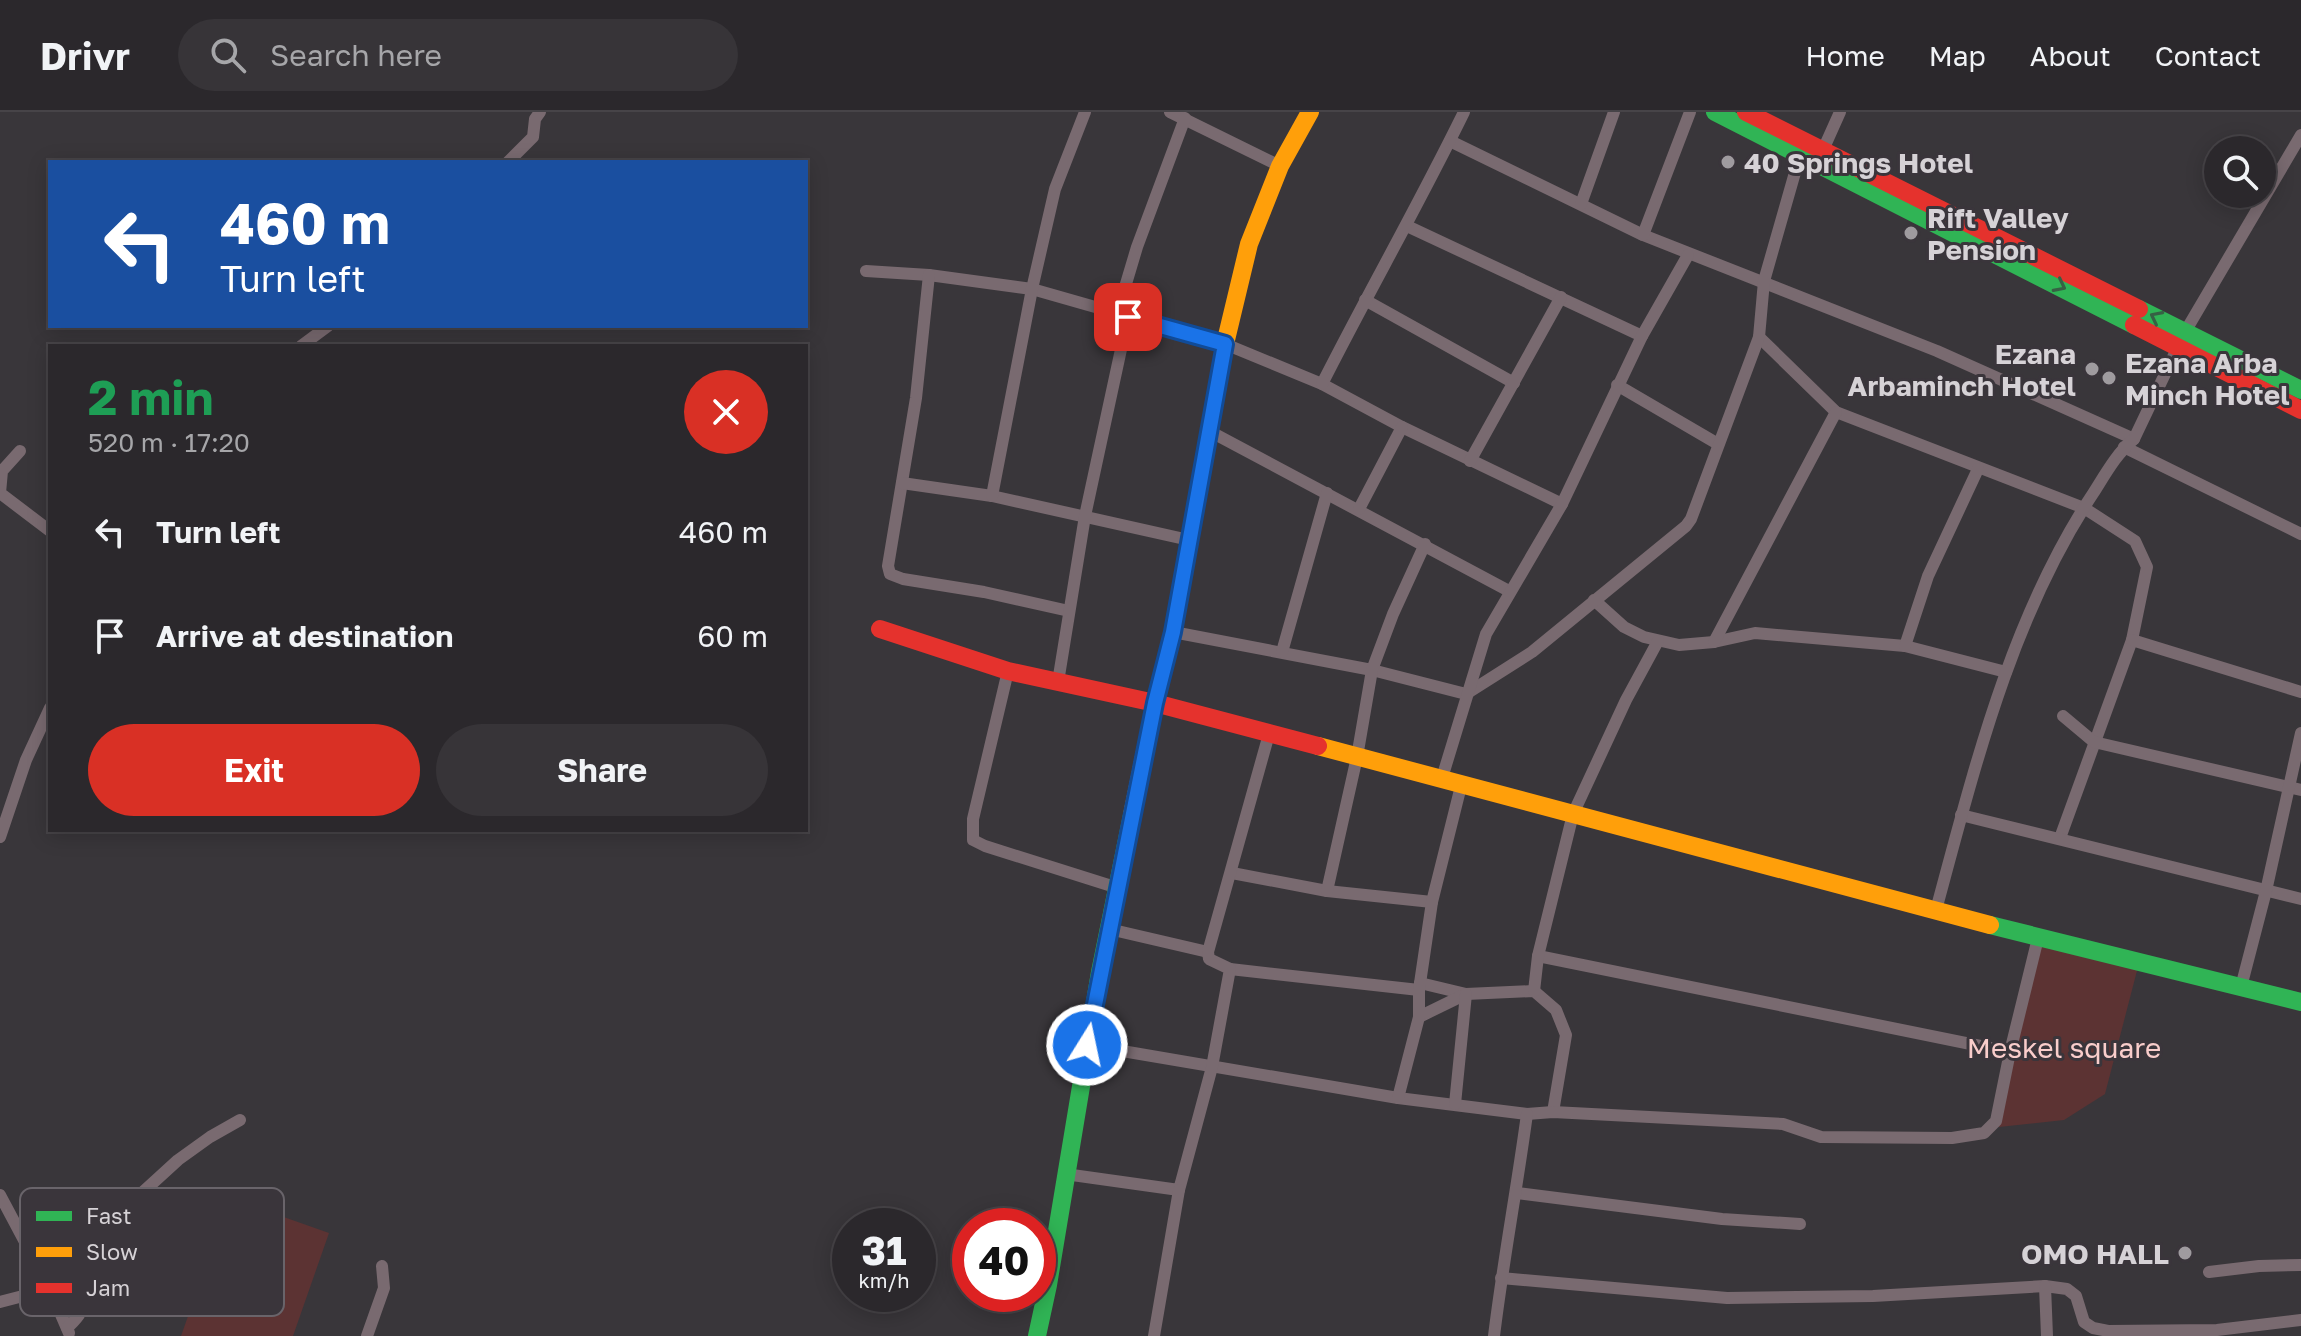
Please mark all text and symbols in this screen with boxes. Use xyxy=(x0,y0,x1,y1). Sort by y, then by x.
search box xyxy=(178,19,738,91)
text: Drivr xyxy=(40,33,130,78)
icon: search xyxy=(206,33,250,77)
text: Search here xyxy=(270,37,442,73)
text: Home xyxy=(1806,39,1885,72)
text: Map xyxy=(1929,39,1986,72)
text: About xyxy=(2030,39,2111,72)
text: Contact xyxy=(2155,39,2261,72)
map controls xyxy=(2204,136,2276,208)
button: search xyxy=(2204,136,2276,208)
place label: 40 Springs Hotel xyxy=(1744,146,1973,179)
marker: 40 Springs Hotel xyxy=(1719,153,1737,171)
text: 460 m xyxy=(220,189,390,256)
icon: left xyxy=(88,192,192,296)
place label: Rift Valley Pension xyxy=(1927,201,2069,266)
marker: Rift Valley Pension xyxy=(1902,224,1920,242)
text: Turn left xyxy=(220,257,366,300)
one-way arrow xyxy=(2051,277,2066,292)
pin xyxy=(1094,283,1162,351)
icon: arrive xyxy=(1106,295,1150,339)
one-way arrow xyxy=(2150,312,2165,327)
place label: Ezana Arbaminch Hotel xyxy=(1848,337,2076,402)
place label: Ezana Arba Minch Hotel xyxy=(2125,346,2290,411)
marker: Ezana Arbaminch Hotel xyxy=(2083,360,2101,378)
text: 2 min xyxy=(88,368,213,426)
marker: Ezana Arba Minch Hotel xyxy=(2100,369,2118,387)
button: close xyxy=(684,370,768,454)
text: 520 m · 17:20 xyxy=(88,427,250,458)
icon: left xyxy=(88,510,132,554)
text: Turn left xyxy=(156,514,281,550)
text: 460 m xyxy=(679,514,768,550)
icon: arrive xyxy=(88,614,132,658)
text: Arrive at destination xyxy=(156,618,453,654)
text: 60 m xyxy=(697,618,768,654)
button: Exit xyxy=(88,724,420,816)
button: Share xyxy=(436,724,768,816)
position arrow xyxy=(1045,1003,1129,1087)
park label: Meskel square xyxy=(1967,1031,2161,1064)
legend xyxy=(20,1188,284,1316)
text: Fast xyxy=(86,1202,132,1229)
speed limit sign: 40 xyxy=(952,1208,1056,1312)
text: 31 xyxy=(862,1226,907,1274)
place label: OMO HALL xyxy=(2021,1237,2169,1270)
text: Slow xyxy=(86,1238,138,1265)
marker: OMO HALL xyxy=(2176,1244,2194,1262)
text: km/h xyxy=(859,1268,909,1292)
text: Jam xyxy=(86,1274,130,1301)

